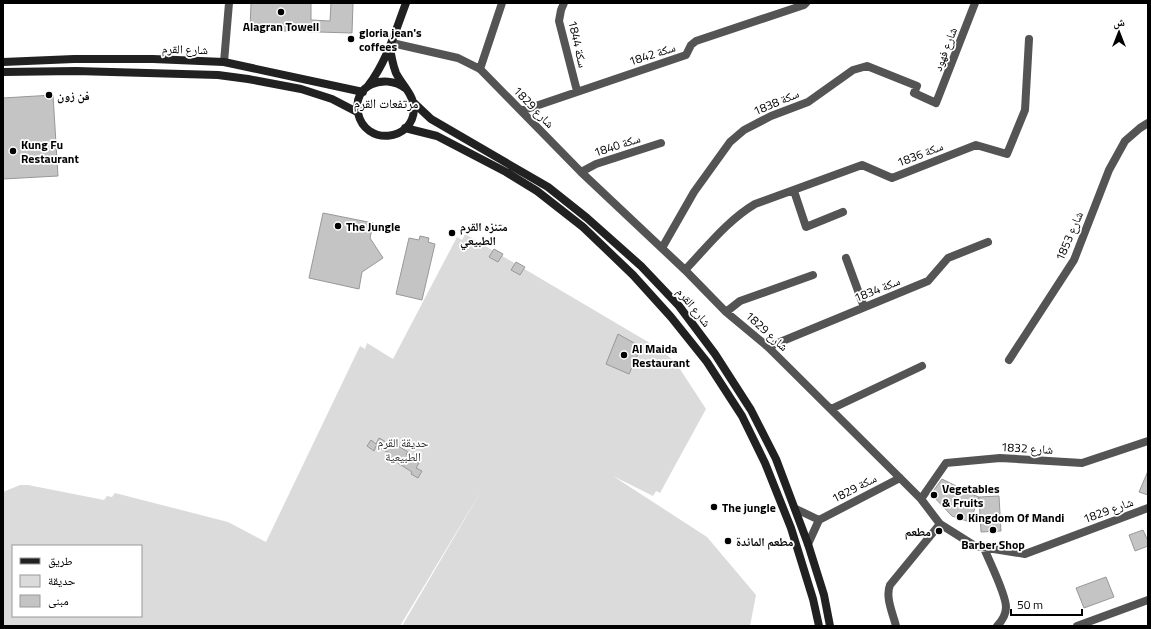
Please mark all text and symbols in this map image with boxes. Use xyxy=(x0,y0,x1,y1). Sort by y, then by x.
marker: Alagran Towell xyxy=(276,7,286,17)
north arrow xyxy=(1099,12,1139,52)
text: ش xyxy=(1113,14,1125,30)
place label: Alagran Towell xyxy=(243,17,319,36)
street label: سكة 1844 xyxy=(563,18,593,70)
place label: gloria jean's coffees xyxy=(359,23,422,56)
street label: شارع فهود xyxy=(928,24,962,74)
marker: gloria jean's coffees xyxy=(346,34,356,44)
street label: سكة 1842 xyxy=(626,37,678,71)
street label: شارع القرم xyxy=(162,39,209,59)
street label: 1829 شارع xyxy=(509,82,559,133)
street label: 1838 سكة xyxy=(750,84,802,120)
place label: فن زون xyxy=(57,86,90,105)
marker: فن زون xyxy=(44,90,54,100)
district label: مرتفعات القرم xyxy=(354,93,418,113)
street label: سكة 1840 xyxy=(591,128,643,162)
place label: Kung Fu Restaurant xyxy=(21,135,79,168)
street label: سكة 1836 xyxy=(894,136,946,172)
marker: Kung Fu Restaurant xyxy=(8,146,18,156)
street label: شارع 1853 xyxy=(1050,208,1088,264)
place label: The Jungle xyxy=(346,217,400,236)
place label: متنزه القرم الطبيعي xyxy=(460,217,508,250)
marker: The Jungle xyxy=(333,221,343,231)
marker: متنزه القرم الطبيعي xyxy=(447,228,457,238)
street label: سكة 1834 xyxy=(851,271,903,307)
street label: شارع القرم xyxy=(672,283,716,331)
street label: 1829 شارع xyxy=(741,306,793,356)
place label: Al Maida Restaurant xyxy=(632,339,690,372)
marker: Al Maida Restaurant xyxy=(619,350,629,360)
park label: حديقة القرم الطبيعية xyxy=(378,433,429,466)
street label: 1832 شارع xyxy=(1000,437,1054,459)
street label: سكة 1829 xyxy=(828,469,880,507)
place label: Vegetables & Fruits xyxy=(942,479,1000,512)
marker: Vegetables & Fruits xyxy=(929,490,939,500)
street label: 1829 شارع xyxy=(1080,492,1136,528)
place label: The jungle xyxy=(722,498,776,517)
marker: The jungle xyxy=(709,502,719,512)
place label: Kingdom Of Mandi xyxy=(968,508,1064,527)
marker: Kingdom Of Mandi xyxy=(955,512,965,522)
place label: مطعم xyxy=(905,522,931,541)
marker: Barber Shop xyxy=(988,525,998,535)
marker: مطعم xyxy=(934,526,944,536)
place label: مطعم المائدة xyxy=(736,532,794,551)
place label: Barber Shop xyxy=(961,535,1025,554)
marker: مطعم المائدة xyxy=(723,536,733,546)
legend xyxy=(12,545,142,617)
text: طريق xyxy=(48,551,73,570)
text: حديقة xyxy=(48,571,76,590)
text: مبنى xyxy=(48,591,69,610)
scale bar xyxy=(1011,591,1082,617)
text: 50 m xyxy=(1017,595,1043,614)

